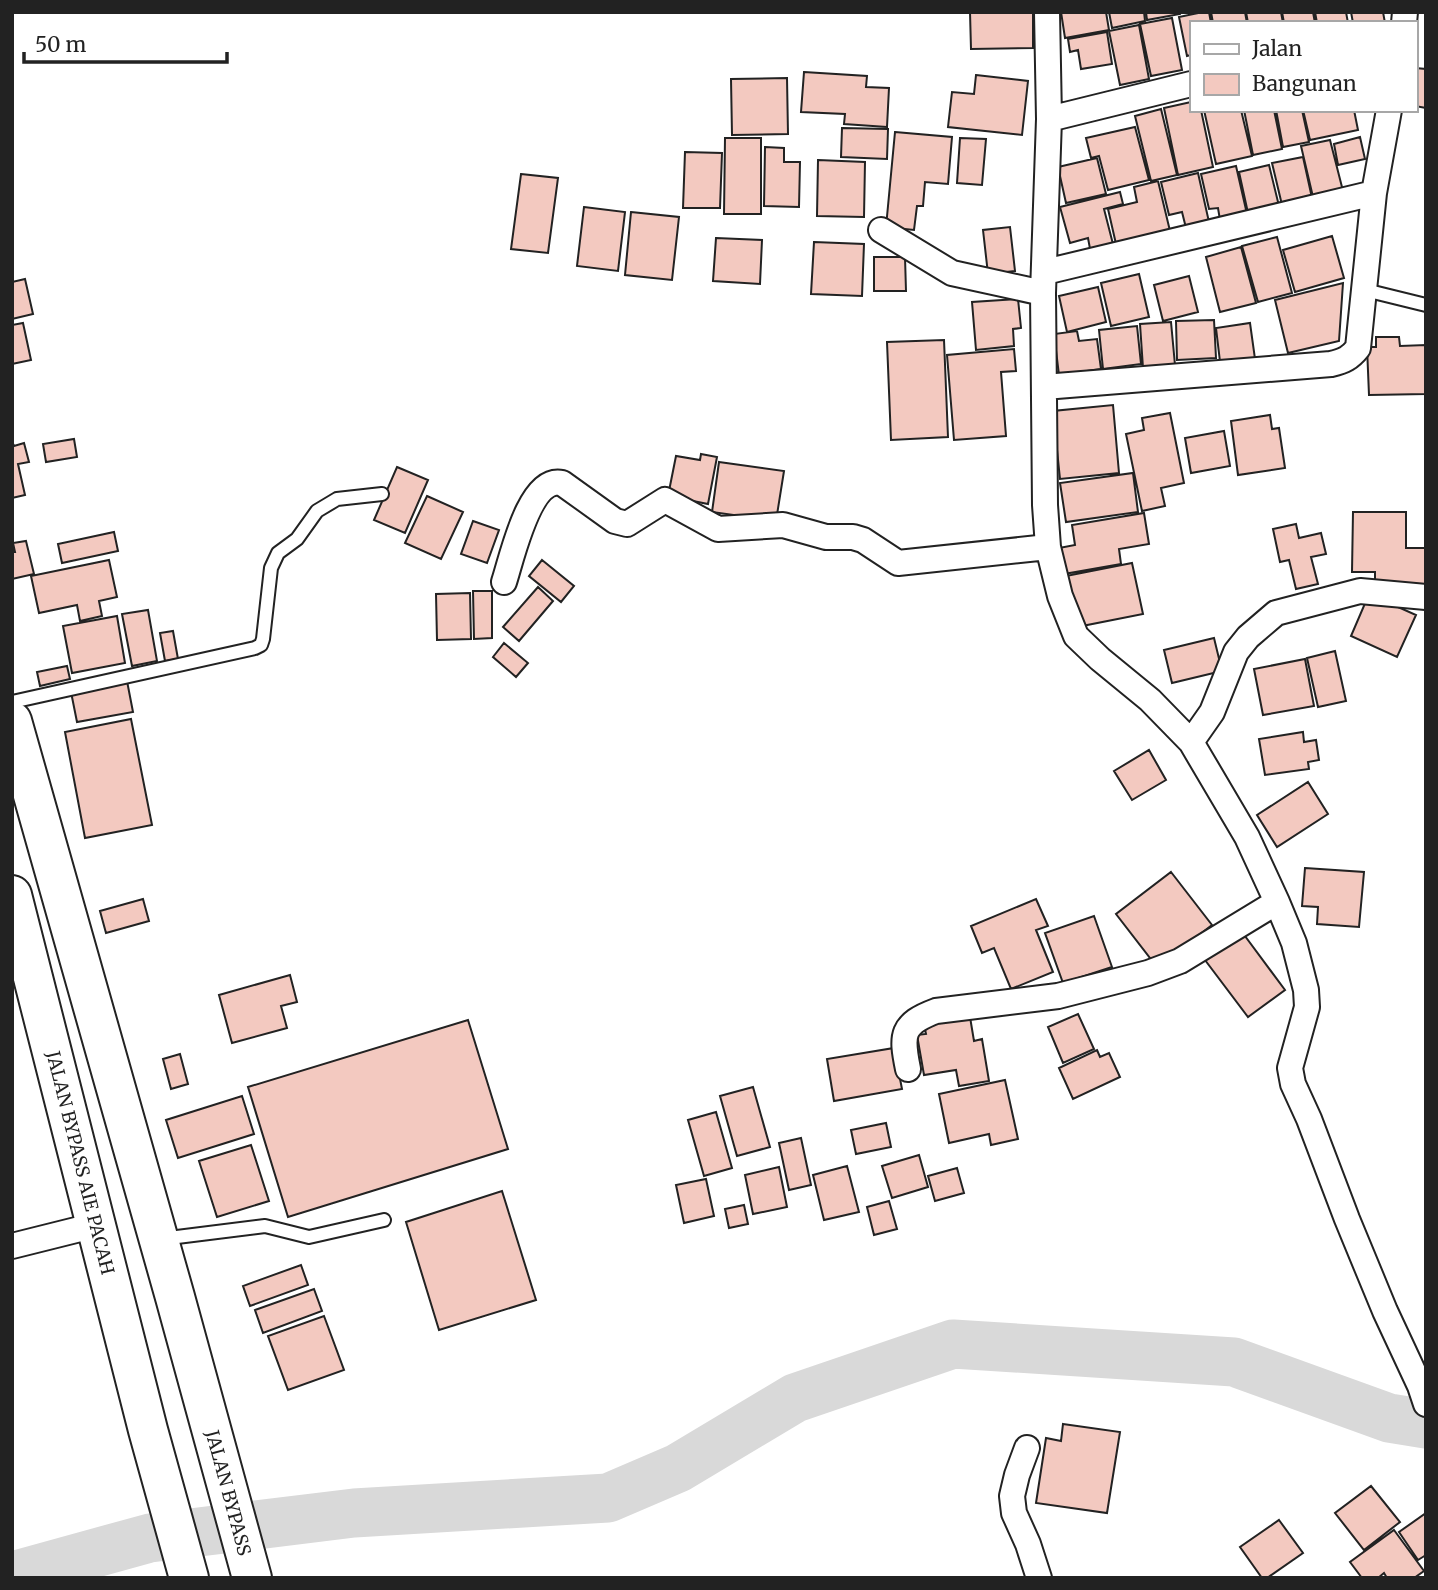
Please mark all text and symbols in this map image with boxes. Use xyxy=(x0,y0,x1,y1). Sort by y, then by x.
scale bar xyxy=(24,21,228,65)
legend xyxy=(1190,21,1417,112)
text: 50 m xyxy=(35,31,86,58)
text: Jalan xyxy=(1251,35,1302,62)
text: Bangunan xyxy=(1252,70,1357,97)
street label: JALAN BYPASS AIE PACAH xyxy=(41,1048,119,1277)
street label: JALAN BYPASS xyxy=(200,1427,256,1558)

